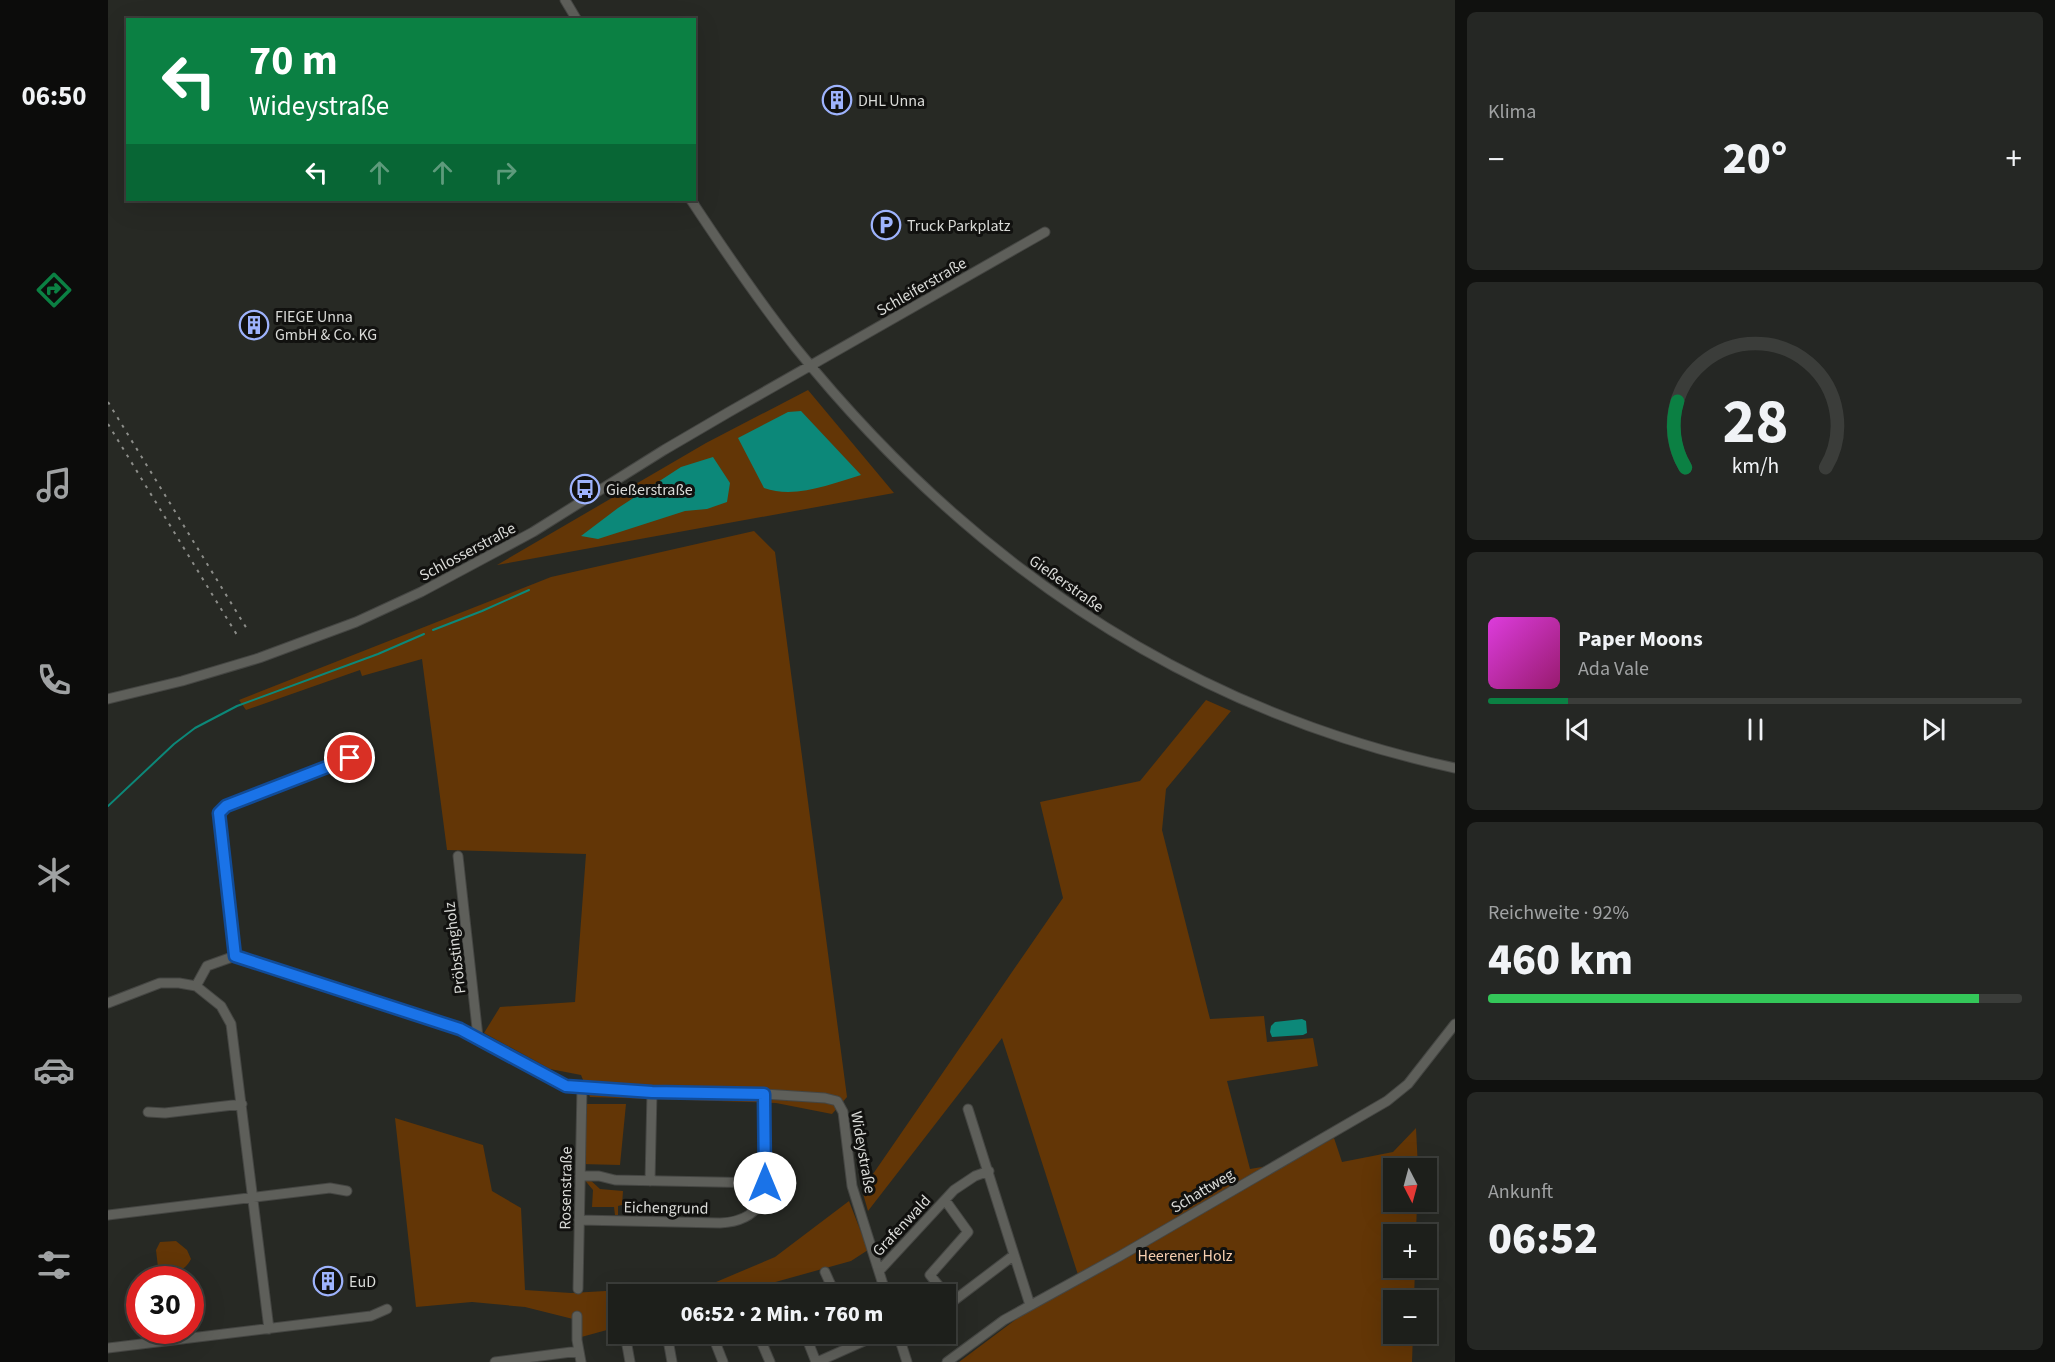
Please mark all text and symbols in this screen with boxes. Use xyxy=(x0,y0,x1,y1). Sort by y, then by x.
text: 70 m xyxy=(249,31,338,91)
icon: left xyxy=(150,42,228,120)
text: 06:50 xyxy=(21,77,87,116)
building icon: DHL Unna xyxy=(821,84,853,116)
text: Wideystraße xyxy=(249,87,389,126)
place label: DHL Unna xyxy=(858,90,925,112)
text: Klima xyxy=(1488,98,1536,126)
text: 20° xyxy=(1723,127,1787,191)
text: − xyxy=(1488,136,1504,183)
text: + xyxy=(2006,136,2022,183)
icon: left xyxy=(300,156,333,189)
icon: ahead xyxy=(363,156,396,189)
icon: ahead xyxy=(426,156,459,189)
icon: right xyxy=(489,156,522,189)
parking icon: Truck Parkplatz xyxy=(870,209,902,241)
place label: Truck Parkplatz xyxy=(907,215,1011,237)
street label: Schleiferstraße xyxy=(872,252,971,322)
icon: directions xyxy=(33,269,75,311)
place label: FIEGE Unna GmbH & Co. KG xyxy=(275,306,377,346)
building icon: FIEGE Unna GmbH & Co. KG xyxy=(238,309,270,341)
text: 28 xyxy=(1722,378,1788,467)
text: km/h xyxy=(1731,451,1779,482)
icon: music xyxy=(33,464,75,506)
bus stop icon: Gießerstraße xyxy=(569,473,601,505)
place label: Gießerstraße xyxy=(606,479,693,501)
street label: Schlosserstraße xyxy=(415,517,520,587)
street label: Gießerstraße xyxy=(1025,550,1108,618)
text: Paper Moons xyxy=(1578,623,1703,655)
text: Ada Vale xyxy=(1578,655,1649,683)
icon: phone xyxy=(33,659,75,701)
icon: previous xyxy=(1561,713,1594,746)
icon: pause xyxy=(1739,713,1772,746)
icon: next xyxy=(1917,713,1950,746)
pin xyxy=(324,732,375,783)
icon: arrive xyxy=(333,741,366,774)
icon: climate xyxy=(33,854,75,896)
text: Reichweite · 92% xyxy=(1488,899,1629,927)
street label: Pröbstingholz xyxy=(438,900,472,995)
text: 460 km xyxy=(1488,928,1633,992)
icon: car xyxy=(33,1049,75,1091)
street label: Wideystraße xyxy=(845,1109,881,1195)
street label: Rosenstraße xyxy=(554,1146,578,1230)
position arrow xyxy=(733,1151,797,1215)
north arrow xyxy=(1383,1158,1437,1212)
map controls xyxy=(1383,1158,1437,1344)
street label: Schattweg xyxy=(1167,1163,1238,1218)
text: Ankunft xyxy=(1488,1178,1553,1206)
street label: Grafenwald xyxy=(868,1190,936,1261)
street label: Eichengrund xyxy=(623,1196,709,1220)
text: 06:52 xyxy=(1488,1207,1598,1271)
button: + xyxy=(1383,1224,1437,1278)
icon: filters xyxy=(33,1244,75,1286)
park label: Heerener Holz xyxy=(1137,1245,1233,1267)
building icon: EuD xyxy=(312,1265,344,1297)
speed limit sign: 30 xyxy=(126,1266,204,1344)
place label: EuD xyxy=(349,1271,376,1293)
button: − xyxy=(1383,1290,1437,1344)
text: 06:52 · 2 Min. · 760 m xyxy=(681,1298,883,1330)

